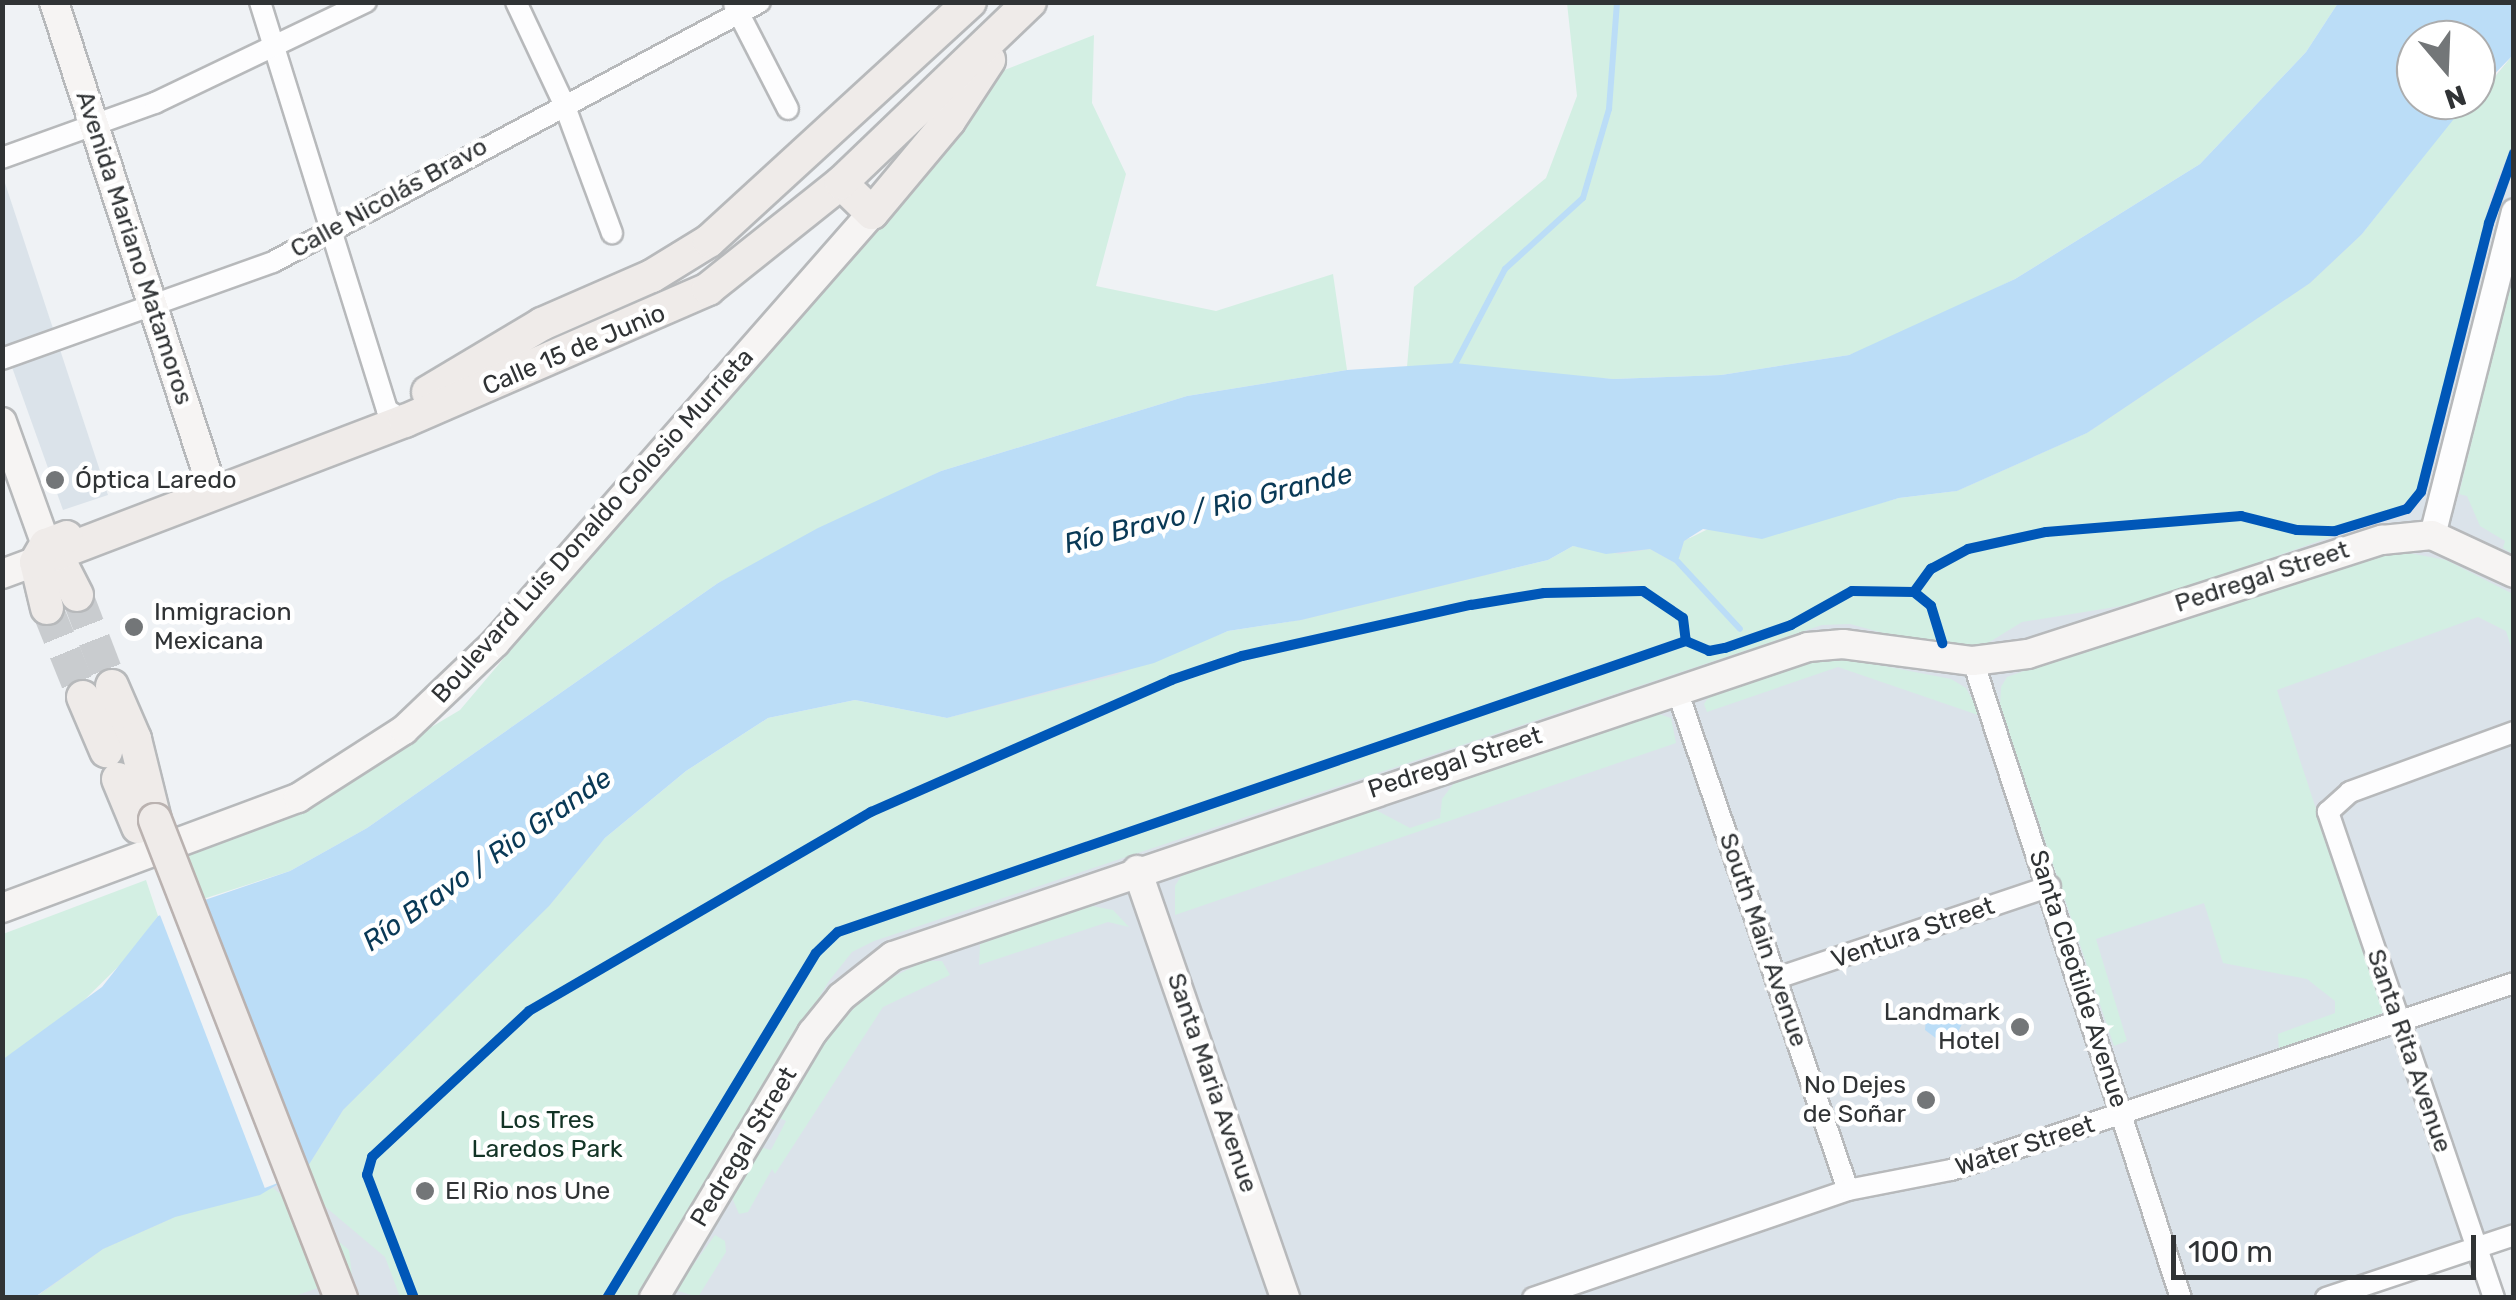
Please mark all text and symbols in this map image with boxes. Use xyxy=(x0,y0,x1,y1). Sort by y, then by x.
north arrow xyxy=(2396,20,2496,120)
text: N xyxy=(2440,78,2470,116)
street label: Avenida Mariano Matamoros xyxy=(69,87,199,409)
street label: Calle Nicolás Bravo xyxy=(285,131,493,265)
street label: Calle 15 de Junio xyxy=(478,298,670,402)
street label: Boulevard Luis Donaldo Colosio Murrieta xyxy=(426,342,760,710)
water label: Río Bravo / Rio Grande xyxy=(1060,457,1356,561)
place label: Óptica Laredo xyxy=(75,465,237,495)
marker: Óptica Laredo xyxy=(44,469,66,491)
street label: Pedregal Street xyxy=(2171,535,2353,619)
place label: Inmigracion Mexicana xyxy=(154,598,292,657)
marker: Inmigracion Mexicana xyxy=(123,616,145,638)
street label: Pedregal Street xyxy=(1364,721,1546,805)
water label: Río Bravo / Rio Grande xyxy=(356,761,618,959)
street label: South Main Avenue xyxy=(1712,829,1814,1051)
street label: Santa Cleotilde Avenue xyxy=(2022,846,2134,1112)
street label: Ventura Street xyxy=(1828,891,1998,975)
street label: Santa Rita Avenue xyxy=(2360,945,2458,1157)
street label: Santa Maria Avenue xyxy=(1160,969,1264,1197)
place label: Landmark Hotel xyxy=(1884,998,2000,1057)
marker: Landmark Hotel xyxy=(2009,1016,2031,1038)
street label: Pedregal Street xyxy=(684,1062,804,1232)
place label: No Dejes de Soñar xyxy=(1803,1071,1906,1130)
marker: No Dejes de Soñar xyxy=(1915,1089,1937,1111)
park label: Los Tres Laredos Park xyxy=(471,1106,623,1165)
street label: Water Street xyxy=(1951,1109,2099,1183)
place label: El Rio nos Une xyxy=(445,1176,610,1206)
marker: El Rio nos Une xyxy=(414,1180,436,1202)
scale bar xyxy=(2176,1215,2481,1277)
text: 100 m xyxy=(2188,1234,2273,1270)

